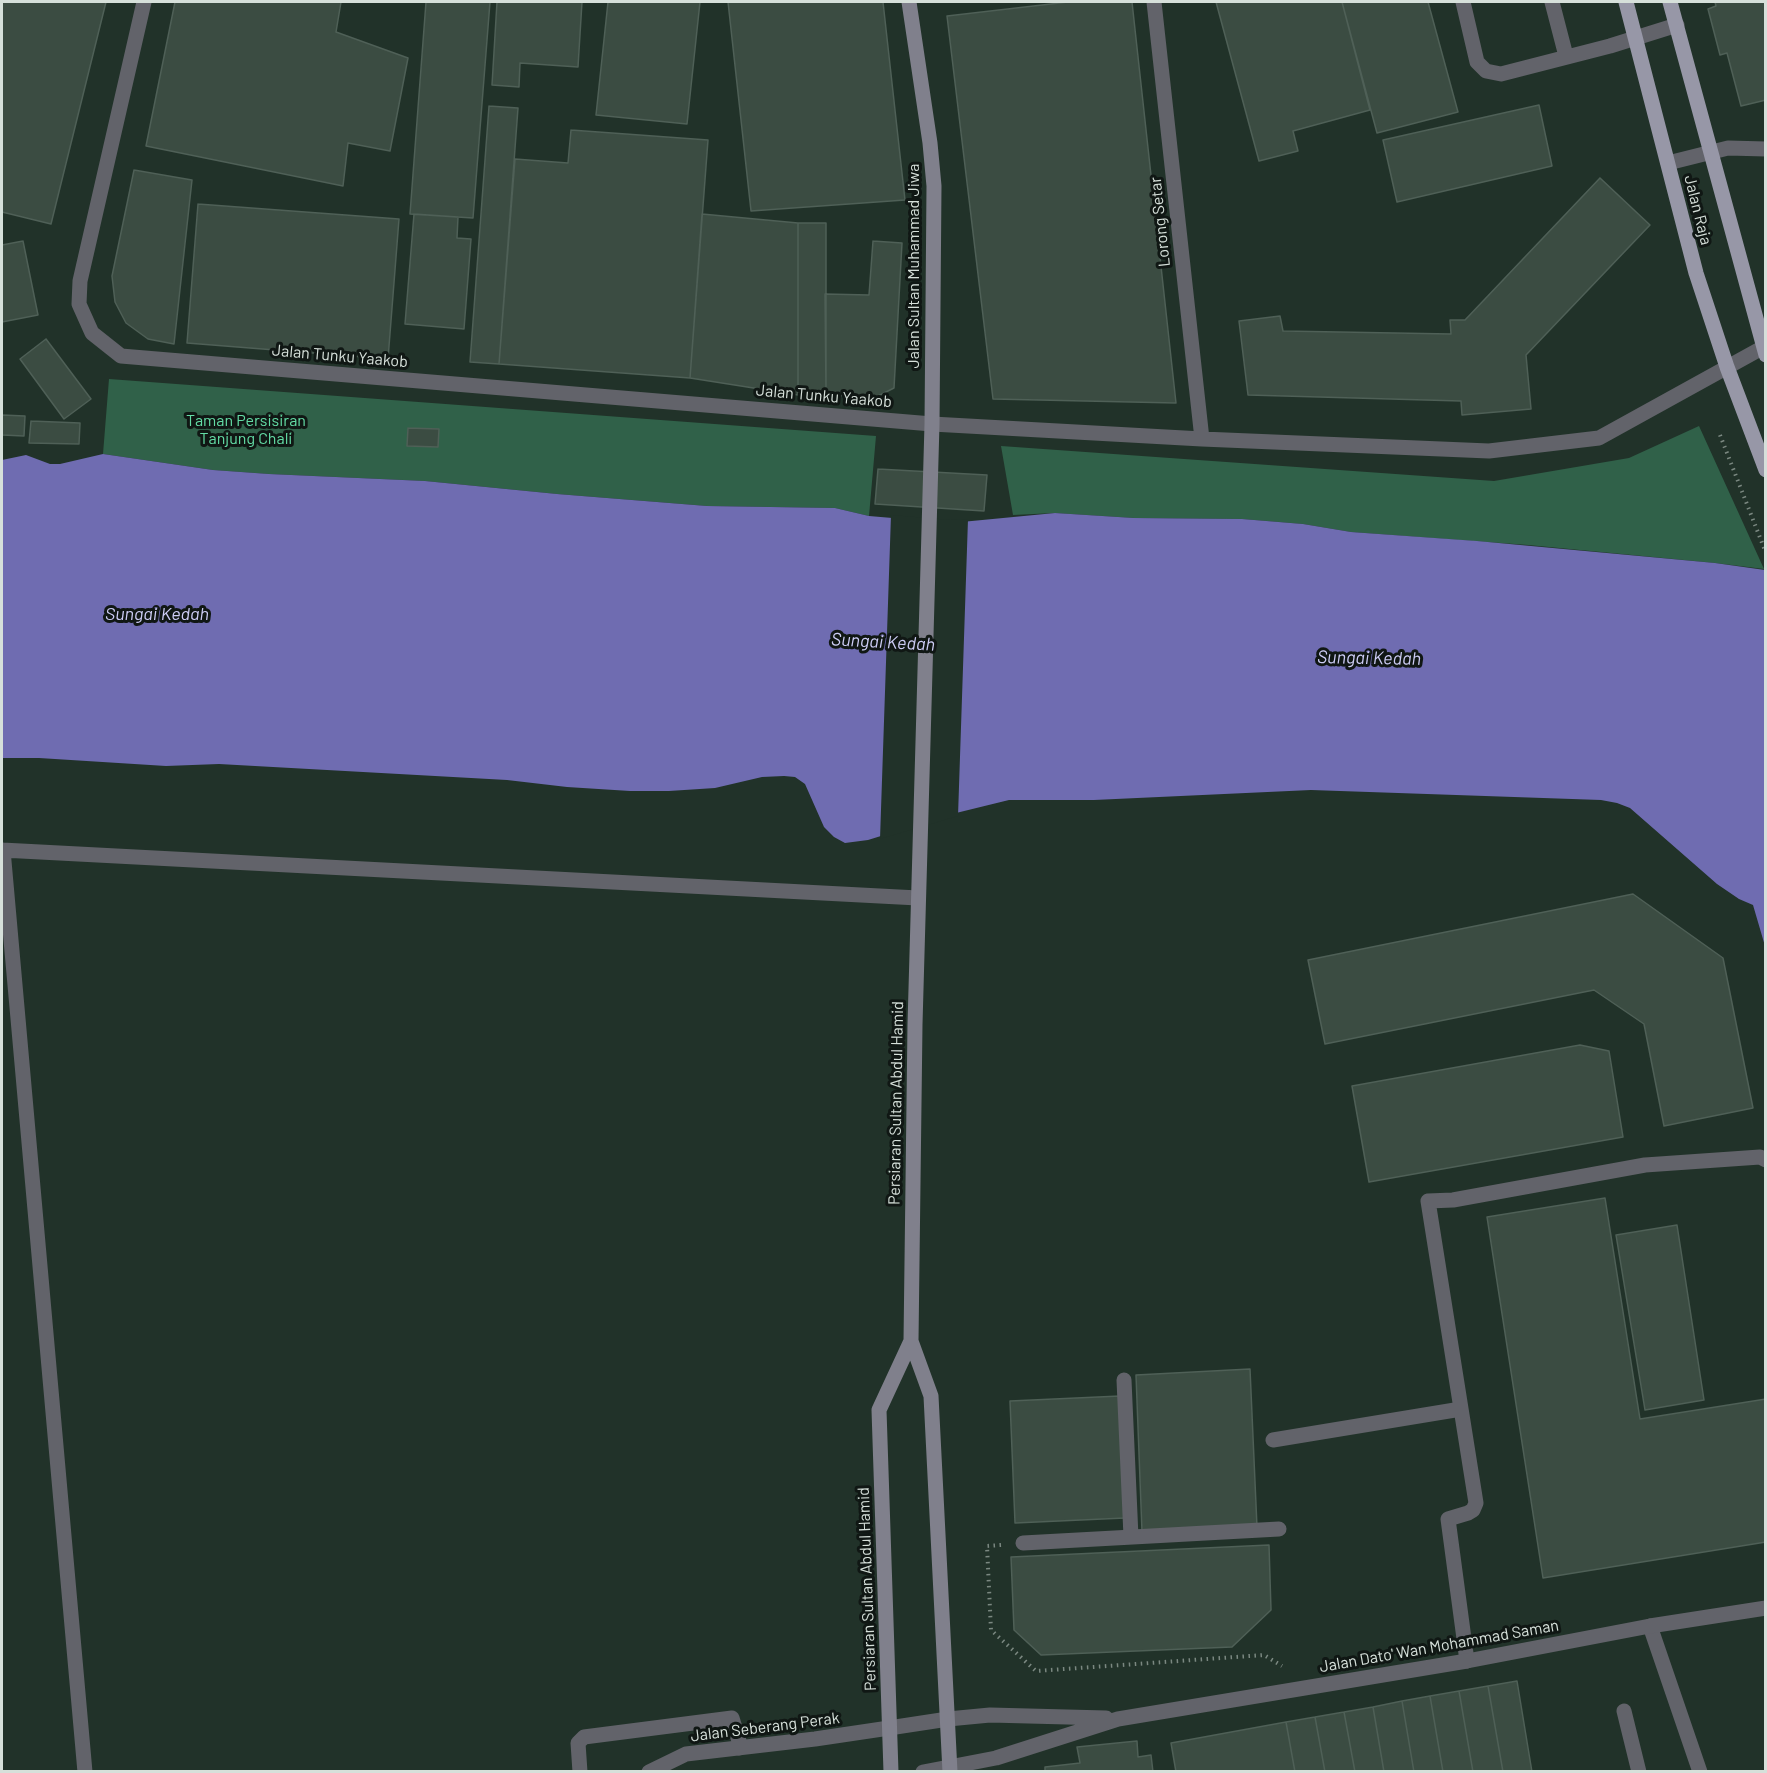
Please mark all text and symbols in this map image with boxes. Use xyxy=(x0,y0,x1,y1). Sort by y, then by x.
street label: Jalan Sultan Muhammad Jiwa xyxy=(904,164,924,368)
street label: Jalan Raja xyxy=(1680,173,1716,247)
street label: Lorong Setar xyxy=(1146,176,1174,268)
street label: Jalan Tunku Yaakob xyxy=(271,340,409,372)
street label: Jalan Tunku Yaakob xyxy=(755,380,893,412)
park label: Taman Persisiran Tanjung Chali xyxy=(186,411,306,449)
water label: Sungai Kedah xyxy=(105,603,209,625)
water label: Sungai Kedah xyxy=(831,628,935,656)
water label: Sungai Kedah xyxy=(1317,646,1421,670)
street label: Persiaran Sultan Abdul Hamid xyxy=(885,1001,907,1205)
street label: Persiaran Sultan Abdul Hamid xyxy=(854,1487,880,1691)
street label: Jalan Dato' Wan Mohammad Saman xyxy=(1318,1615,1560,1677)
street label: Jalan Seberang Perak xyxy=(689,1708,841,1746)

